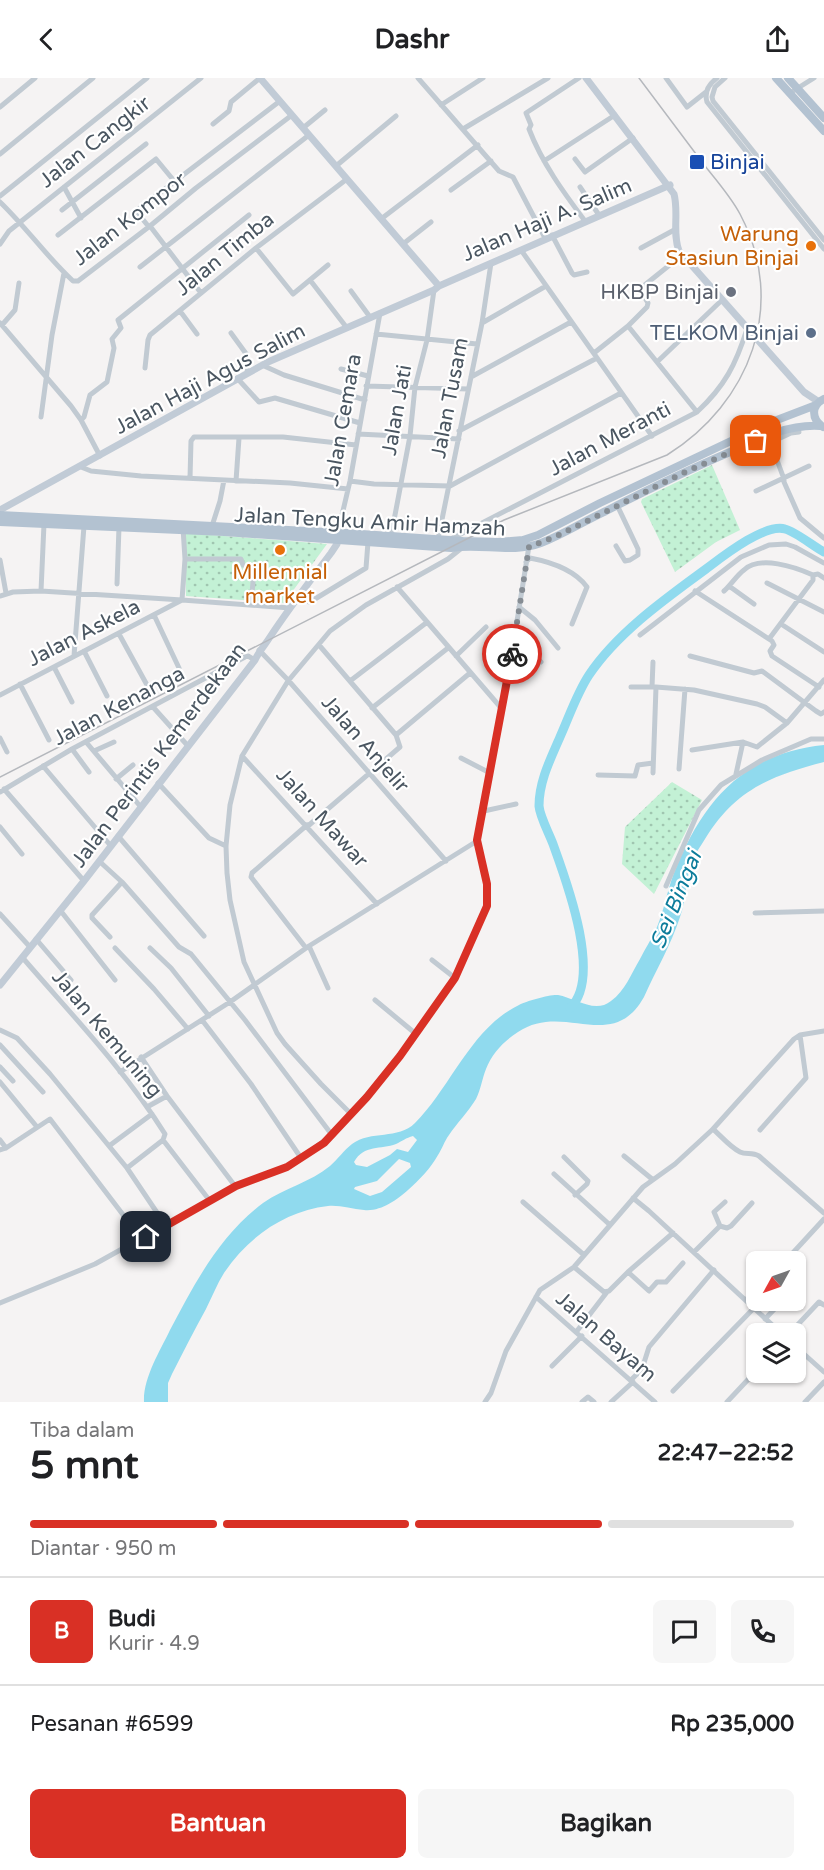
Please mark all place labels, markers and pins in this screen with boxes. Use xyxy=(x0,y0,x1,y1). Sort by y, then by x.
place label: Binjai xyxy=(710,150,765,175)
marker: Binjai xyxy=(688,153,706,171)
place label: Warung Stasiun Binjai xyxy=(666,222,799,271)
marker: Warung Stasiun Binjai xyxy=(804,239,818,253)
place label: HKBP Binjai xyxy=(600,280,719,305)
marker: HKBP Binjai xyxy=(724,285,738,299)
place label: TELKOM Binjai xyxy=(650,321,799,346)
marker: TELKOM Binjai xyxy=(804,326,818,340)
pin xyxy=(730,415,781,466)
marker: Millennial market xyxy=(273,543,287,557)
place label: Millennial market xyxy=(232,560,328,609)
pin xyxy=(120,1211,171,1262)

